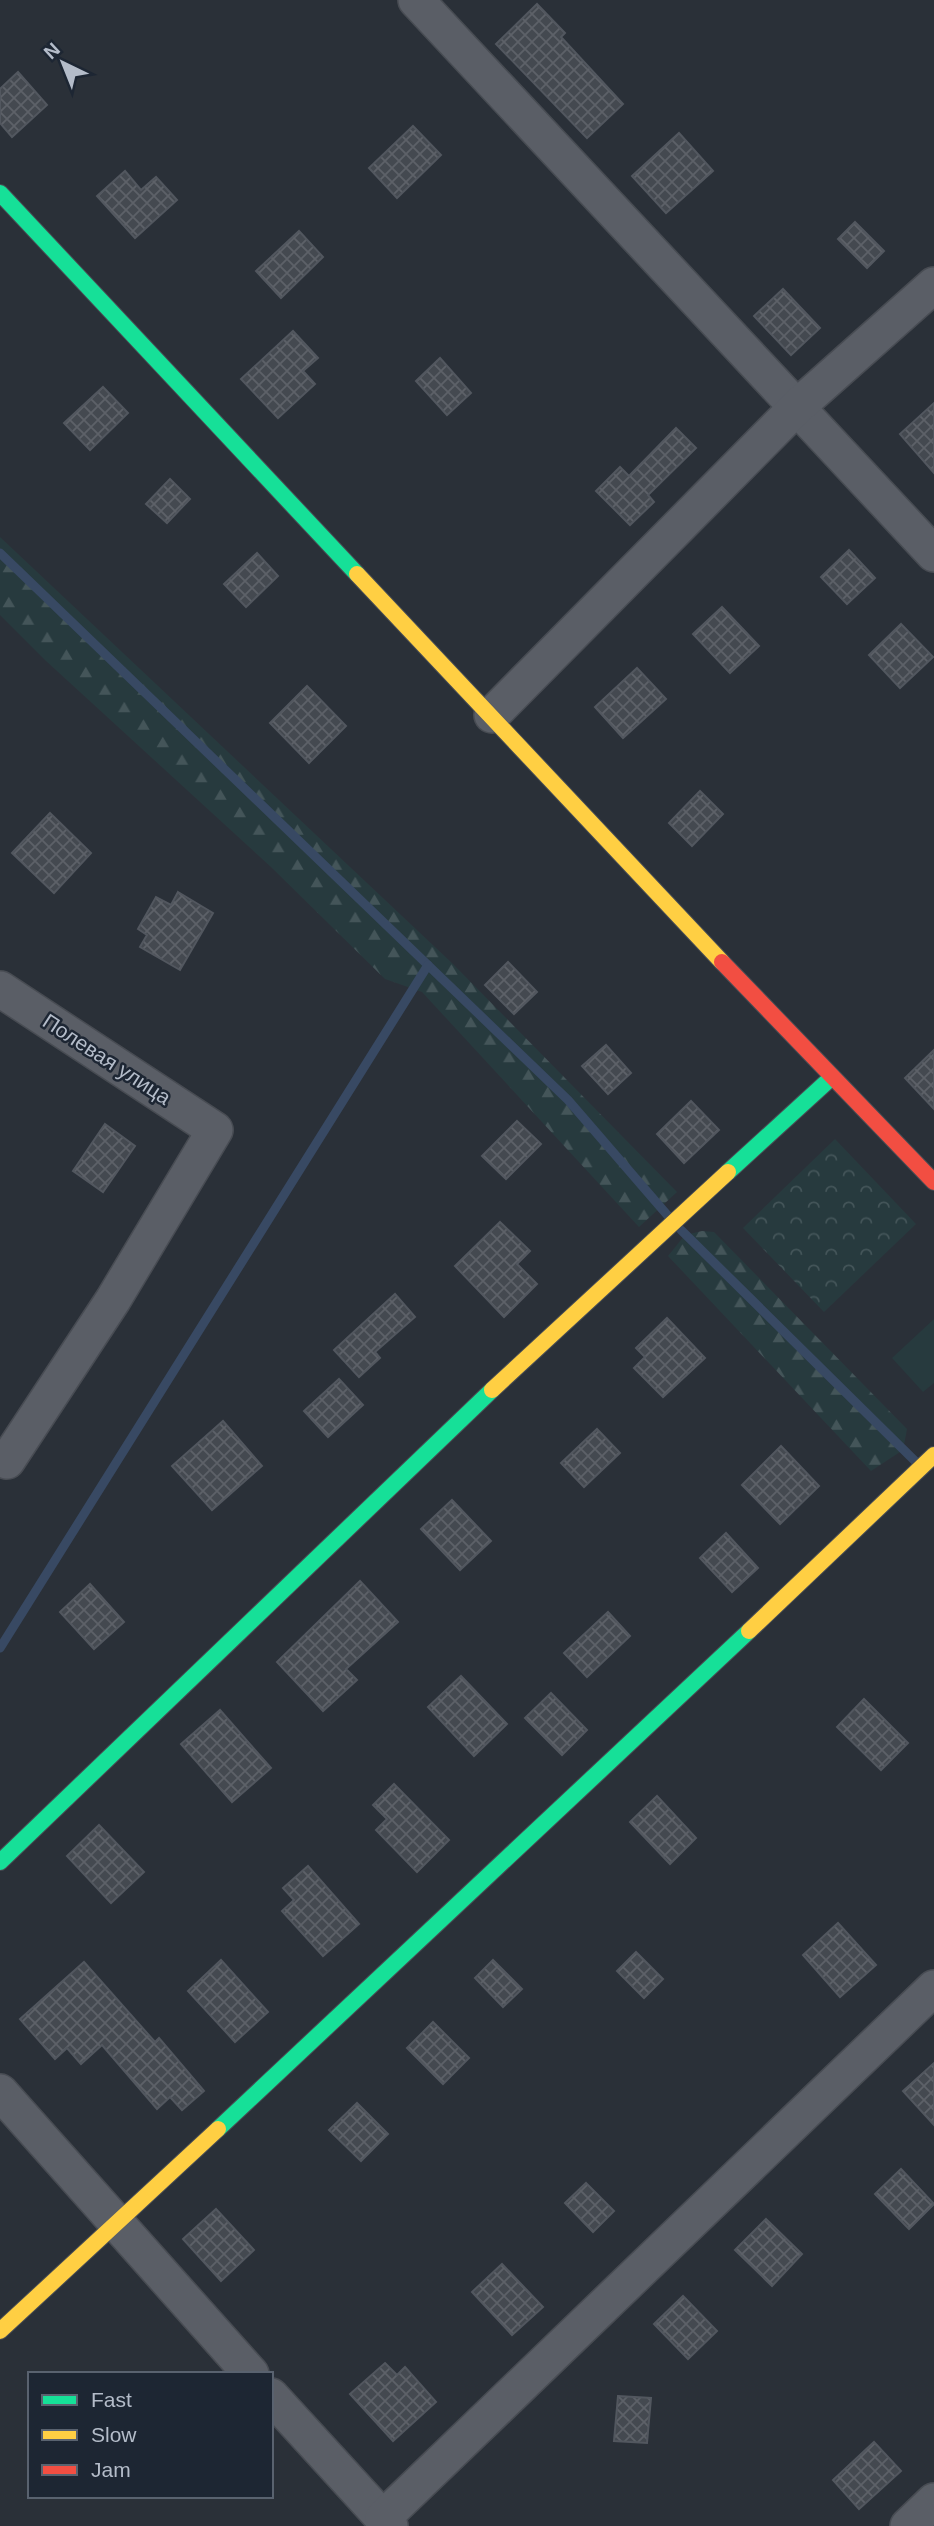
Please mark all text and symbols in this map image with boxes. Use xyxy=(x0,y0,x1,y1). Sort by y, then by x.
north arrow xyxy=(28,28,98,98)
text: N xyxy=(40,39,64,63)
street label: Полевая улица xyxy=(39,1009,176,1109)
legend xyxy=(28,2372,273,2498)
text: Fast xyxy=(91,2388,132,2411)
text: Slow xyxy=(91,2423,137,2446)
text: Jam xyxy=(91,2458,131,2481)

